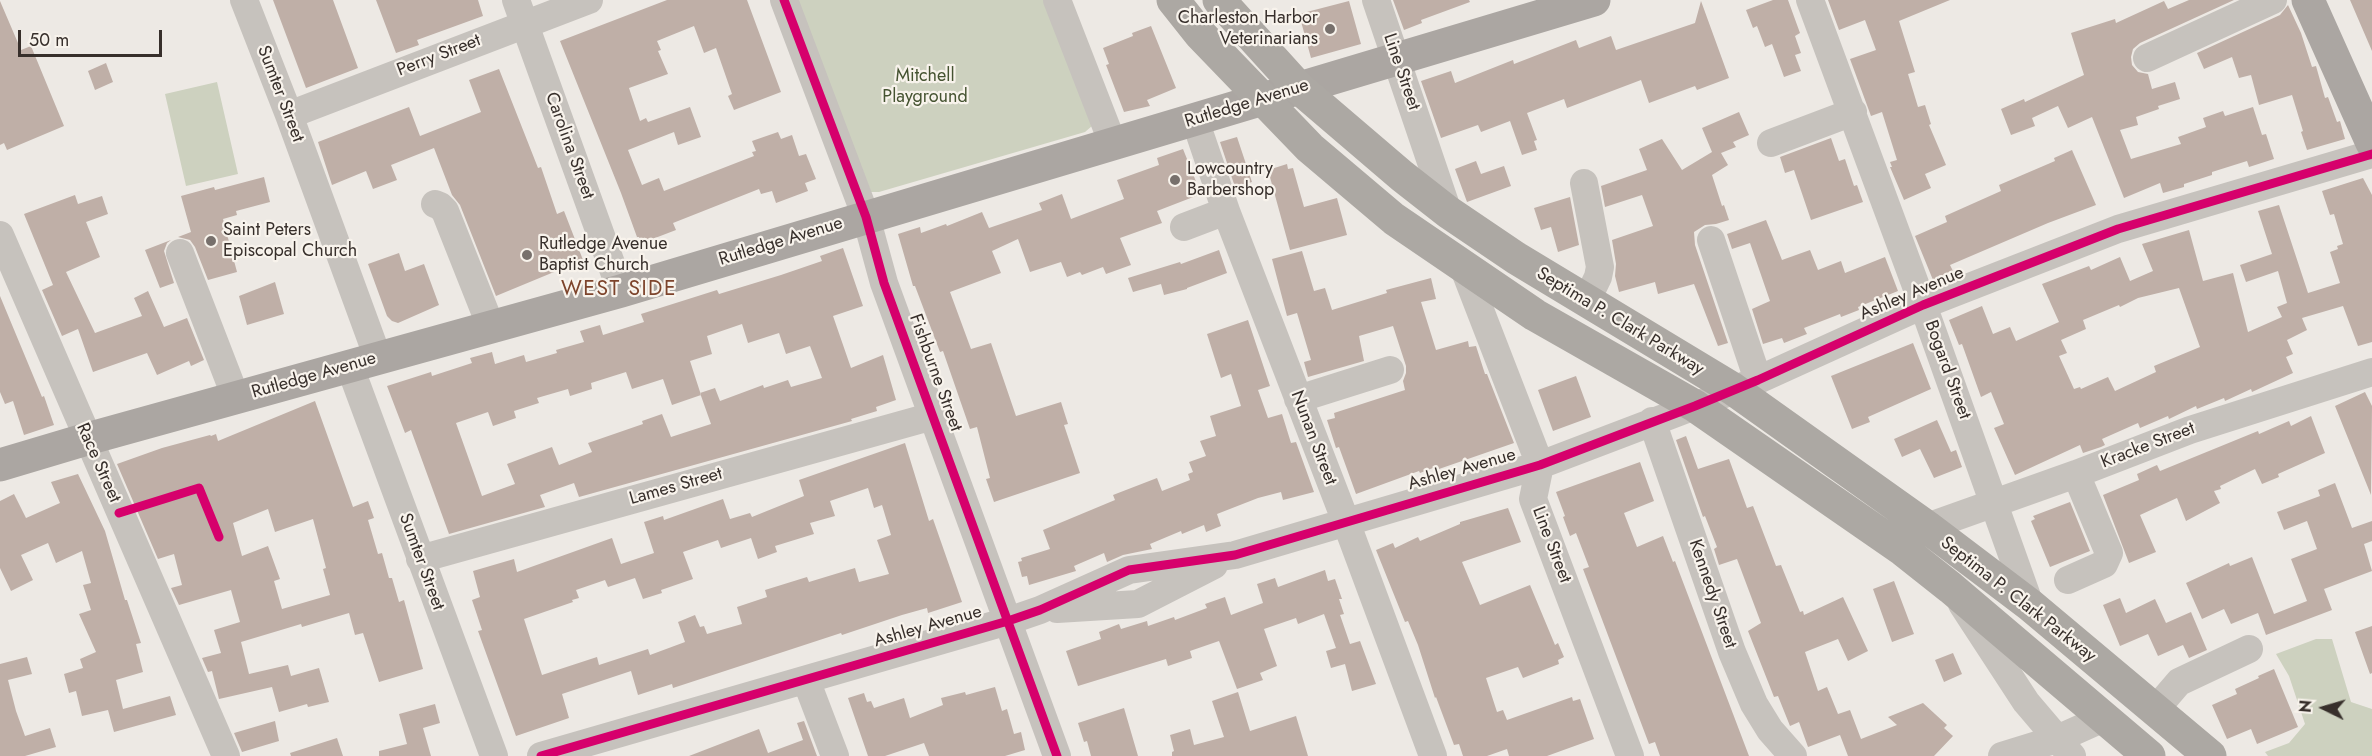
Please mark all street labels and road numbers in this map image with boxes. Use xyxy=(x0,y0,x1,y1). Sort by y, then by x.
street label: Perry Street xyxy=(394,30,484,82)
street label: Line Street xyxy=(1378,31,1424,113)
street label: Sumter Street xyxy=(252,43,308,145)
street label: Rutledge Avenue xyxy=(1182,75,1312,133)
street label: Carolina Street xyxy=(540,90,598,202)
street label: Rutledge Avenue xyxy=(716,213,846,271)
street label: Ashley Avenue xyxy=(1857,262,1967,326)
street label: Septima P. Clark Parkway xyxy=(1532,263,1708,381)
street label: Fishburne Street xyxy=(904,311,966,435)
street label: Bogard Street xyxy=(1919,318,1975,422)
street label: Rutledge Avenue xyxy=(249,348,379,404)
street label: Nunan Street xyxy=(1285,388,1341,488)
street label: Kracke Street xyxy=(2098,418,2198,474)
street label: Race Street xyxy=(71,420,125,506)
street label: Ashley Avenue xyxy=(1406,444,1518,496)
street label: Lames Street xyxy=(627,463,725,511)
street label: Line Street xyxy=(1527,504,1575,586)
street label: Sumter Street xyxy=(393,511,449,613)
street label: Septima P. Clark Parkway xyxy=(1936,533,2100,667)
street label: Kennedy Street xyxy=(1683,537,1741,651)
street label: Ashley Avenue xyxy=(872,601,984,653)

